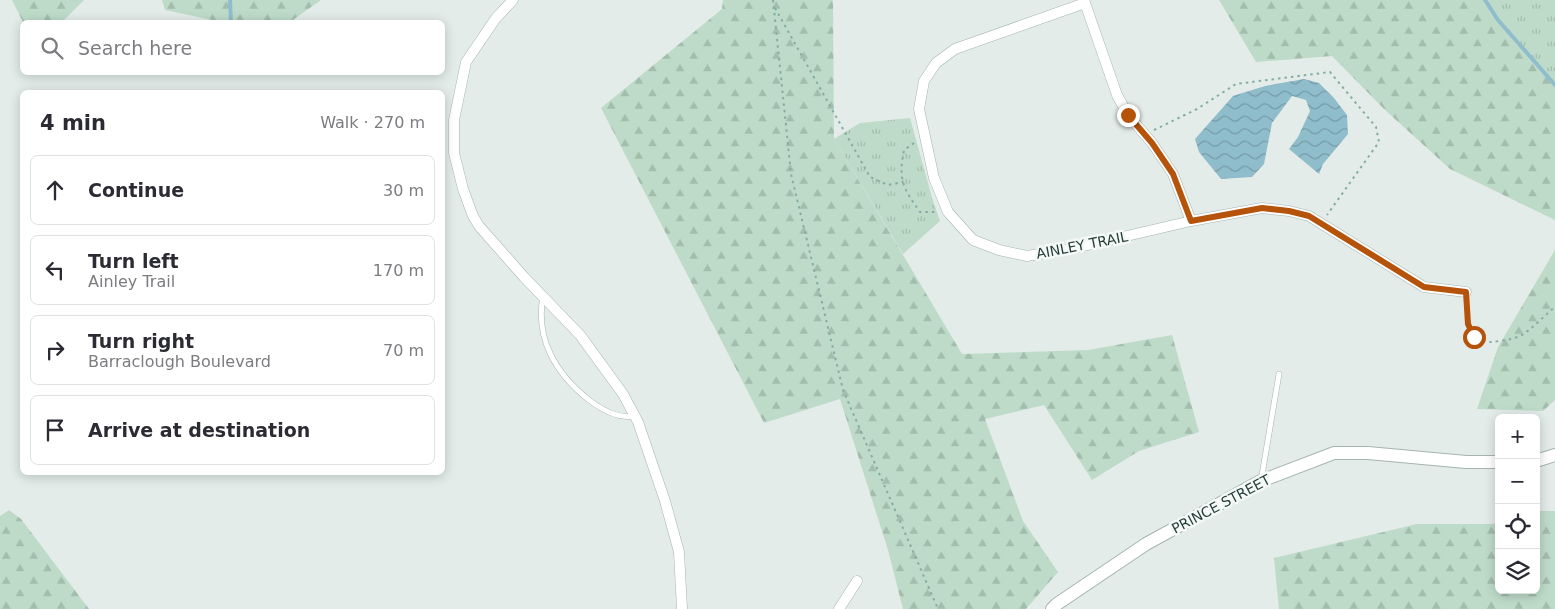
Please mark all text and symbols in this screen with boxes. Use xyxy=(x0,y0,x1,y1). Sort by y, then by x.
search box xyxy=(20,20,445,75)
icon: search xyxy=(38,34,66,62)
text: Search here xyxy=(78,37,192,59)
route end xyxy=(1117,104,1140,127)
text: 4 min xyxy=(40,111,106,135)
text: Walk · 270 m xyxy=(320,113,425,132)
icon: ahead xyxy=(41,176,69,204)
text: Continue xyxy=(88,179,184,201)
text: 30 m xyxy=(383,181,424,200)
street label: AINLEY TRAIL xyxy=(1035,228,1129,262)
text: Turn left xyxy=(88,250,179,272)
icon: left xyxy=(41,256,69,284)
text: 170 m xyxy=(373,261,424,280)
text: Ainley Trail xyxy=(88,272,175,291)
route start xyxy=(1463,326,1486,349)
text: Turn right xyxy=(88,330,194,352)
icon: right xyxy=(41,336,69,364)
text: 70 m xyxy=(383,341,424,360)
text: Barraclough Boulevard xyxy=(88,352,271,371)
map controls xyxy=(1495,414,1540,594)
button: + xyxy=(1495,414,1540,459)
icon: arrive xyxy=(41,416,69,444)
text: Arrive at destination xyxy=(88,419,310,441)
button: − xyxy=(1495,459,1540,504)
street label: PRINCE STREET xyxy=(1169,471,1273,537)
button: locate xyxy=(1495,504,1540,549)
button: layers xyxy=(1495,549,1540,594)

